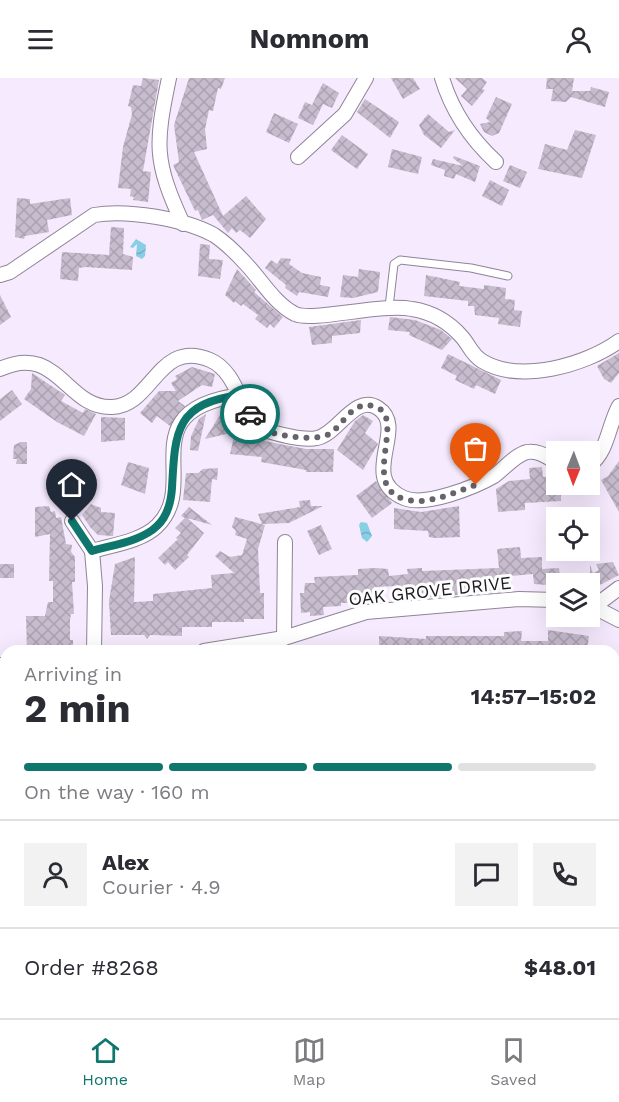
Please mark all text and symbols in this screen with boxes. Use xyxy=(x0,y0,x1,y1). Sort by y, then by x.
icon: menu xyxy=(24,23,57,56)
text: Nomnom xyxy=(250,23,369,55)
icon: person xyxy=(562,23,595,56)
courier xyxy=(220,384,280,444)
icon: car xyxy=(234,398,267,431)
pin xyxy=(450,423,501,485)
icon: bag xyxy=(459,432,492,465)
north arrow xyxy=(546,441,600,495)
map controls xyxy=(546,441,600,627)
pin xyxy=(46,459,97,521)
icon: home xyxy=(55,468,88,501)
button: locate xyxy=(546,507,600,561)
street label: OAK GROVE DRIVE xyxy=(348,572,512,609)
button: layers xyxy=(546,573,600,627)
text: Arriving in xyxy=(24,662,122,686)
text: 14:57–15:02 xyxy=(471,684,596,709)
text: 2 min xyxy=(24,686,131,731)
text: On the way · 160 m xyxy=(24,780,209,804)
button: person xyxy=(24,843,87,906)
button: chat xyxy=(455,843,518,906)
button: phone xyxy=(533,843,596,906)
text: Alex xyxy=(102,850,149,875)
text: Courier · 4.9 xyxy=(102,875,221,899)
text: Order #8268 xyxy=(24,955,159,980)
text: $48.01 xyxy=(524,955,596,980)
tab: Home xyxy=(82,1034,128,1089)
tab: Map xyxy=(293,1034,326,1089)
tab: Saved xyxy=(490,1034,537,1089)

